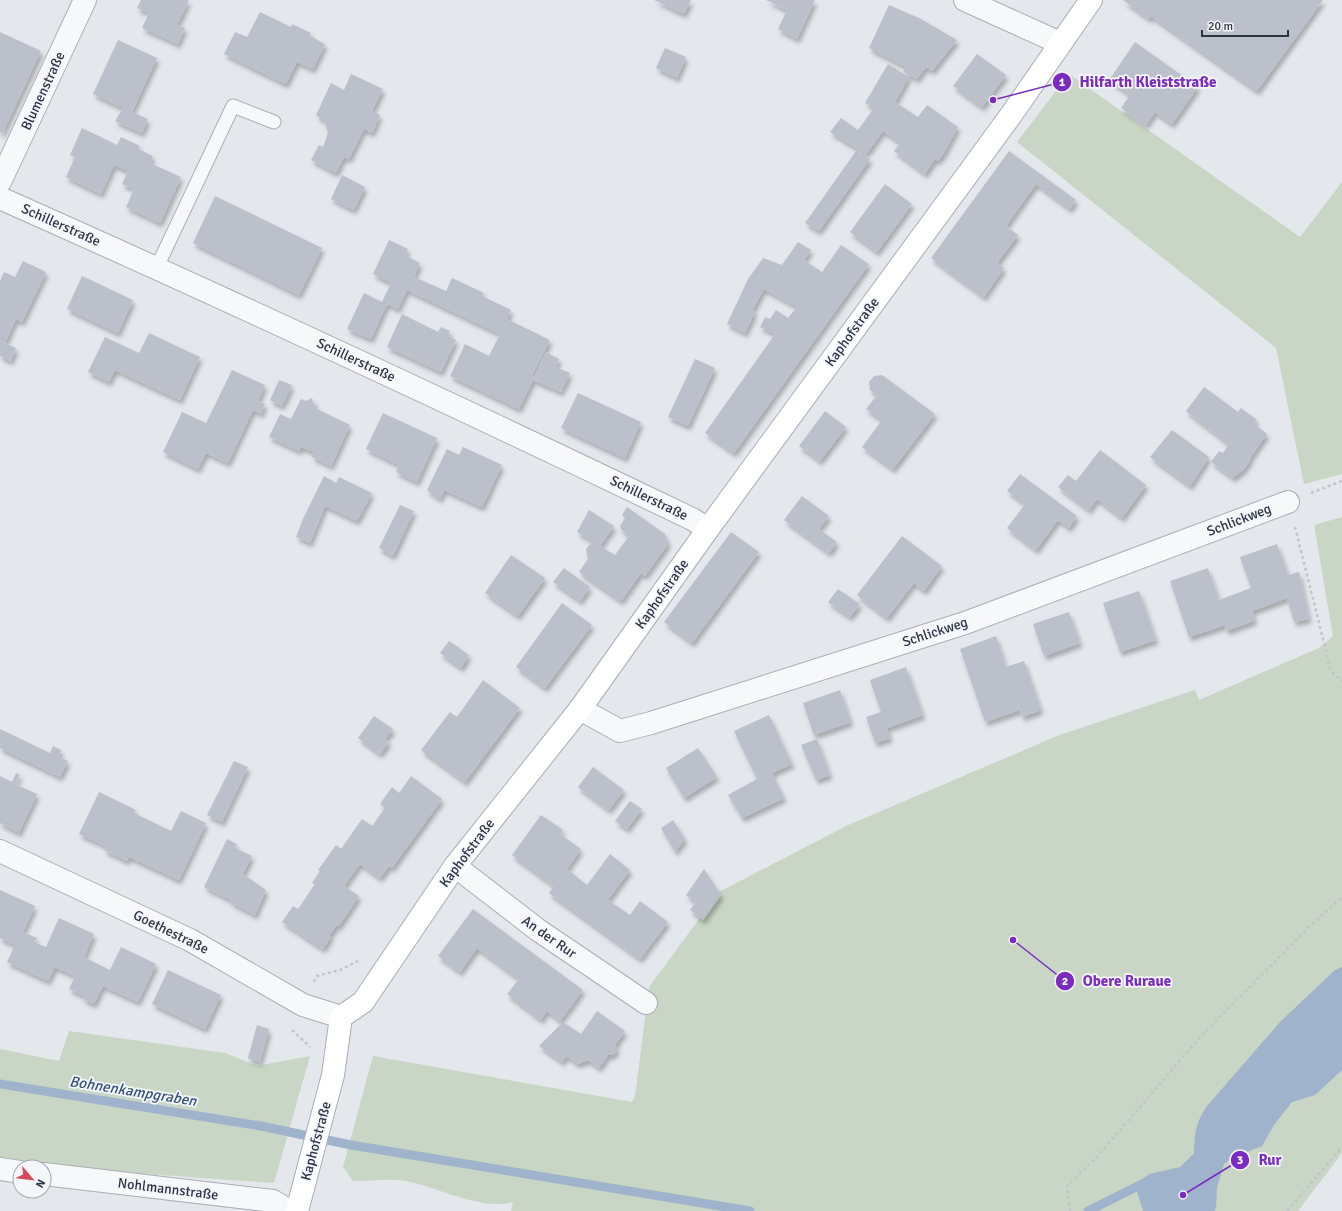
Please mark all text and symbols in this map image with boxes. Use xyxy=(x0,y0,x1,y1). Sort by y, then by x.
scale bar xyxy=(1202,12,1288,38)
text: 20 m xyxy=(1208,19,1233,34)
street label: Blumenstraße xyxy=(17,49,69,133)
callout: Hilfarth Kleiststraße xyxy=(1052,68,1225,95)
text: Hilfarth Kleiststraße xyxy=(1079,73,1217,91)
text: 1 xyxy=(1059,75,1066,90)
street label: Schillerstraße xyxy=(19,200,103,250)
street label: Kaphofstraße xyxy=(821,294,883,370)
street label: Schillerstraße xyxy=(314,334,398,386)
street label: Schillerstraße xyxy=(607,472,691,524)
street label: Schlickweg xyxy=(1204,500,1274,540)
street label: Kaphofstraße xyxy=(632,556,692,632)
street label: Schlickweg xyxy=(900,613,970,651)
street label: Kaphofstraße xyxy=(436,815,498,891)
street label: Goethestraße xyxy=(131,906,211,958)
street label: An der Rur xyxy=(518,912,580,962)
callout: Obere Ruraue xyxy=(1055,968,1179,995)
text: Obere Ruraue xyxy=(1083,972,1171,990)
text: 2 xyxy=(1062,974,1068,989)
water label: Bohnenkampgraben xyxy=(68,1072,199,1110)
street label: Kaphofstraße xyxy=(297,1100,335,1182)
callout: Rur xyxy=(1230,1146,1289,1173)
text: Rur xyxy=(1258,1151,1282,1169)
text: 3 xyxy=(1237,1153,1243,1168)
north arrow xyxy=(12,1159,52,1199)
street label: Nohlmannstraße xyxy=(117,1174,219,1204)
text: N xyxy=(33,1177,48,1190)

